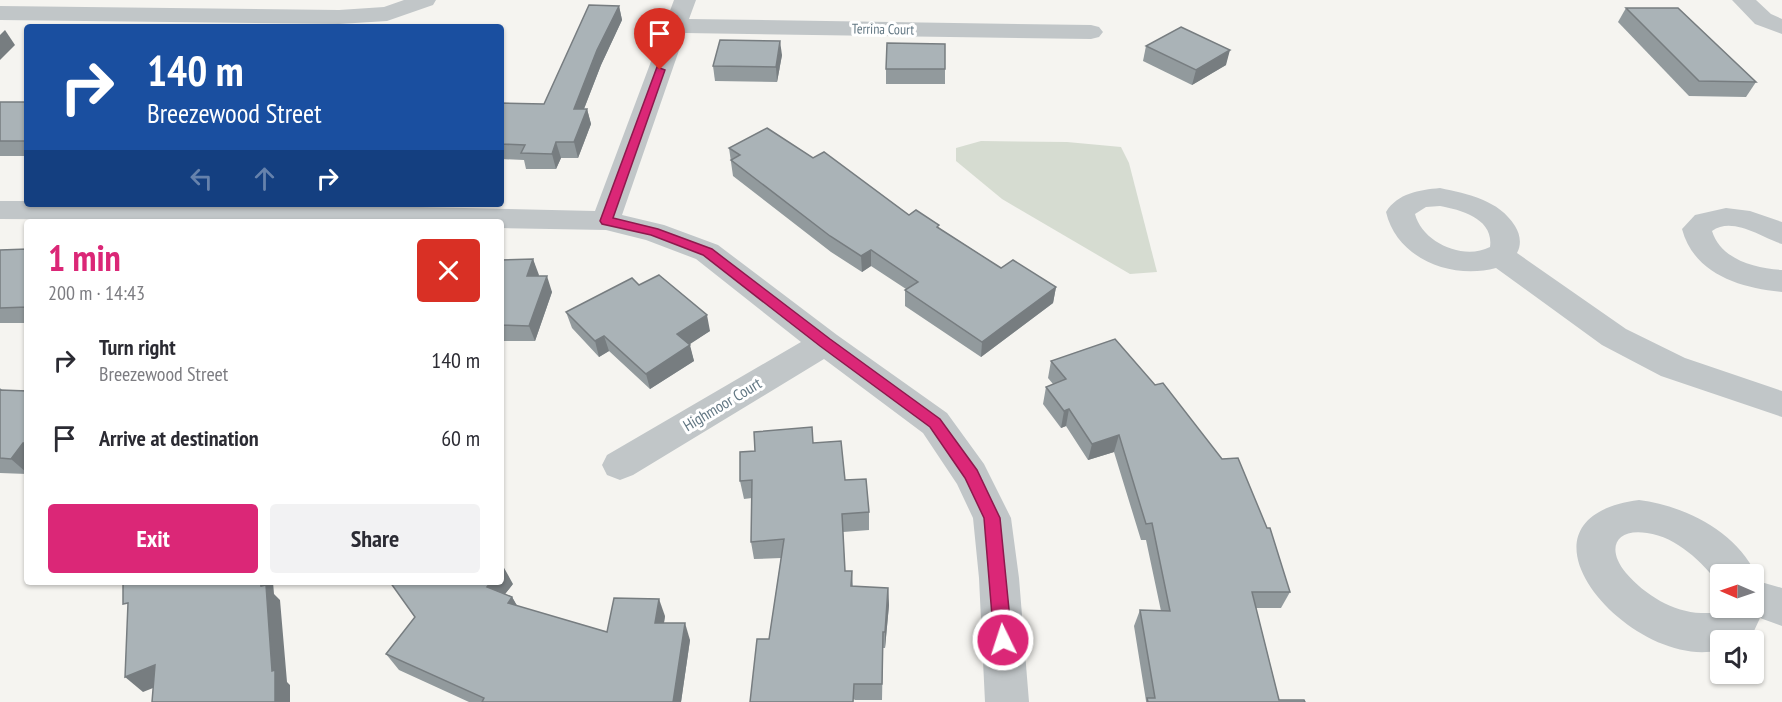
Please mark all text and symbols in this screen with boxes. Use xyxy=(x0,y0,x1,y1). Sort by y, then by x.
pin xyxy=(634,8,685,70)
icon: arrive xyxy=(643,17,676,50)
street label: Terrina Court xyxy=(852,19,914,39)
text: 140 m xyxy=(147,43,244,98)
icon: right xyxy=(48,48,126,126)
text: Breezewood Street xyxy=(147,96,322,130)
icon: left xyxy=(185,162,218,195)
icon: ahead xyxy=(248,162,281,195)
icon: right xyxy=(311,162,344,195)
text: 1 min xyxy=(48,234,121,281)
button: close xyxy=(417,239,480,302)
text: 200 m · 14:43 xyxy=(48,280,145,306)
text: Turn right xyxy=(99,333,176,361)
icon: right xyxy=(48,344,81,377)
text: 140 m xyxy=(431,346,480,374)
text: Breezewood Street xyxy=(99,361,228,387)
street label: Highmoor Court xyxy=(679,372,765,435)
icon: arrive xyxy=(48,422,81,455)
text: Arrive at destination xyxy=(99,424,259,452)
text: 60 m xyxy=(441,424,480,452)
button: Exit xyxy=(48,504,258,573)
button: Share xyxy=(270,504,480,573)
north arrow xyxy=(1710,564,1764,618)
map controls xyxy=(1710,564,1764,684)
position arrow xyxy=(971,608,1035,672)
button: sound xyxy=(1710,630,1764,684)

